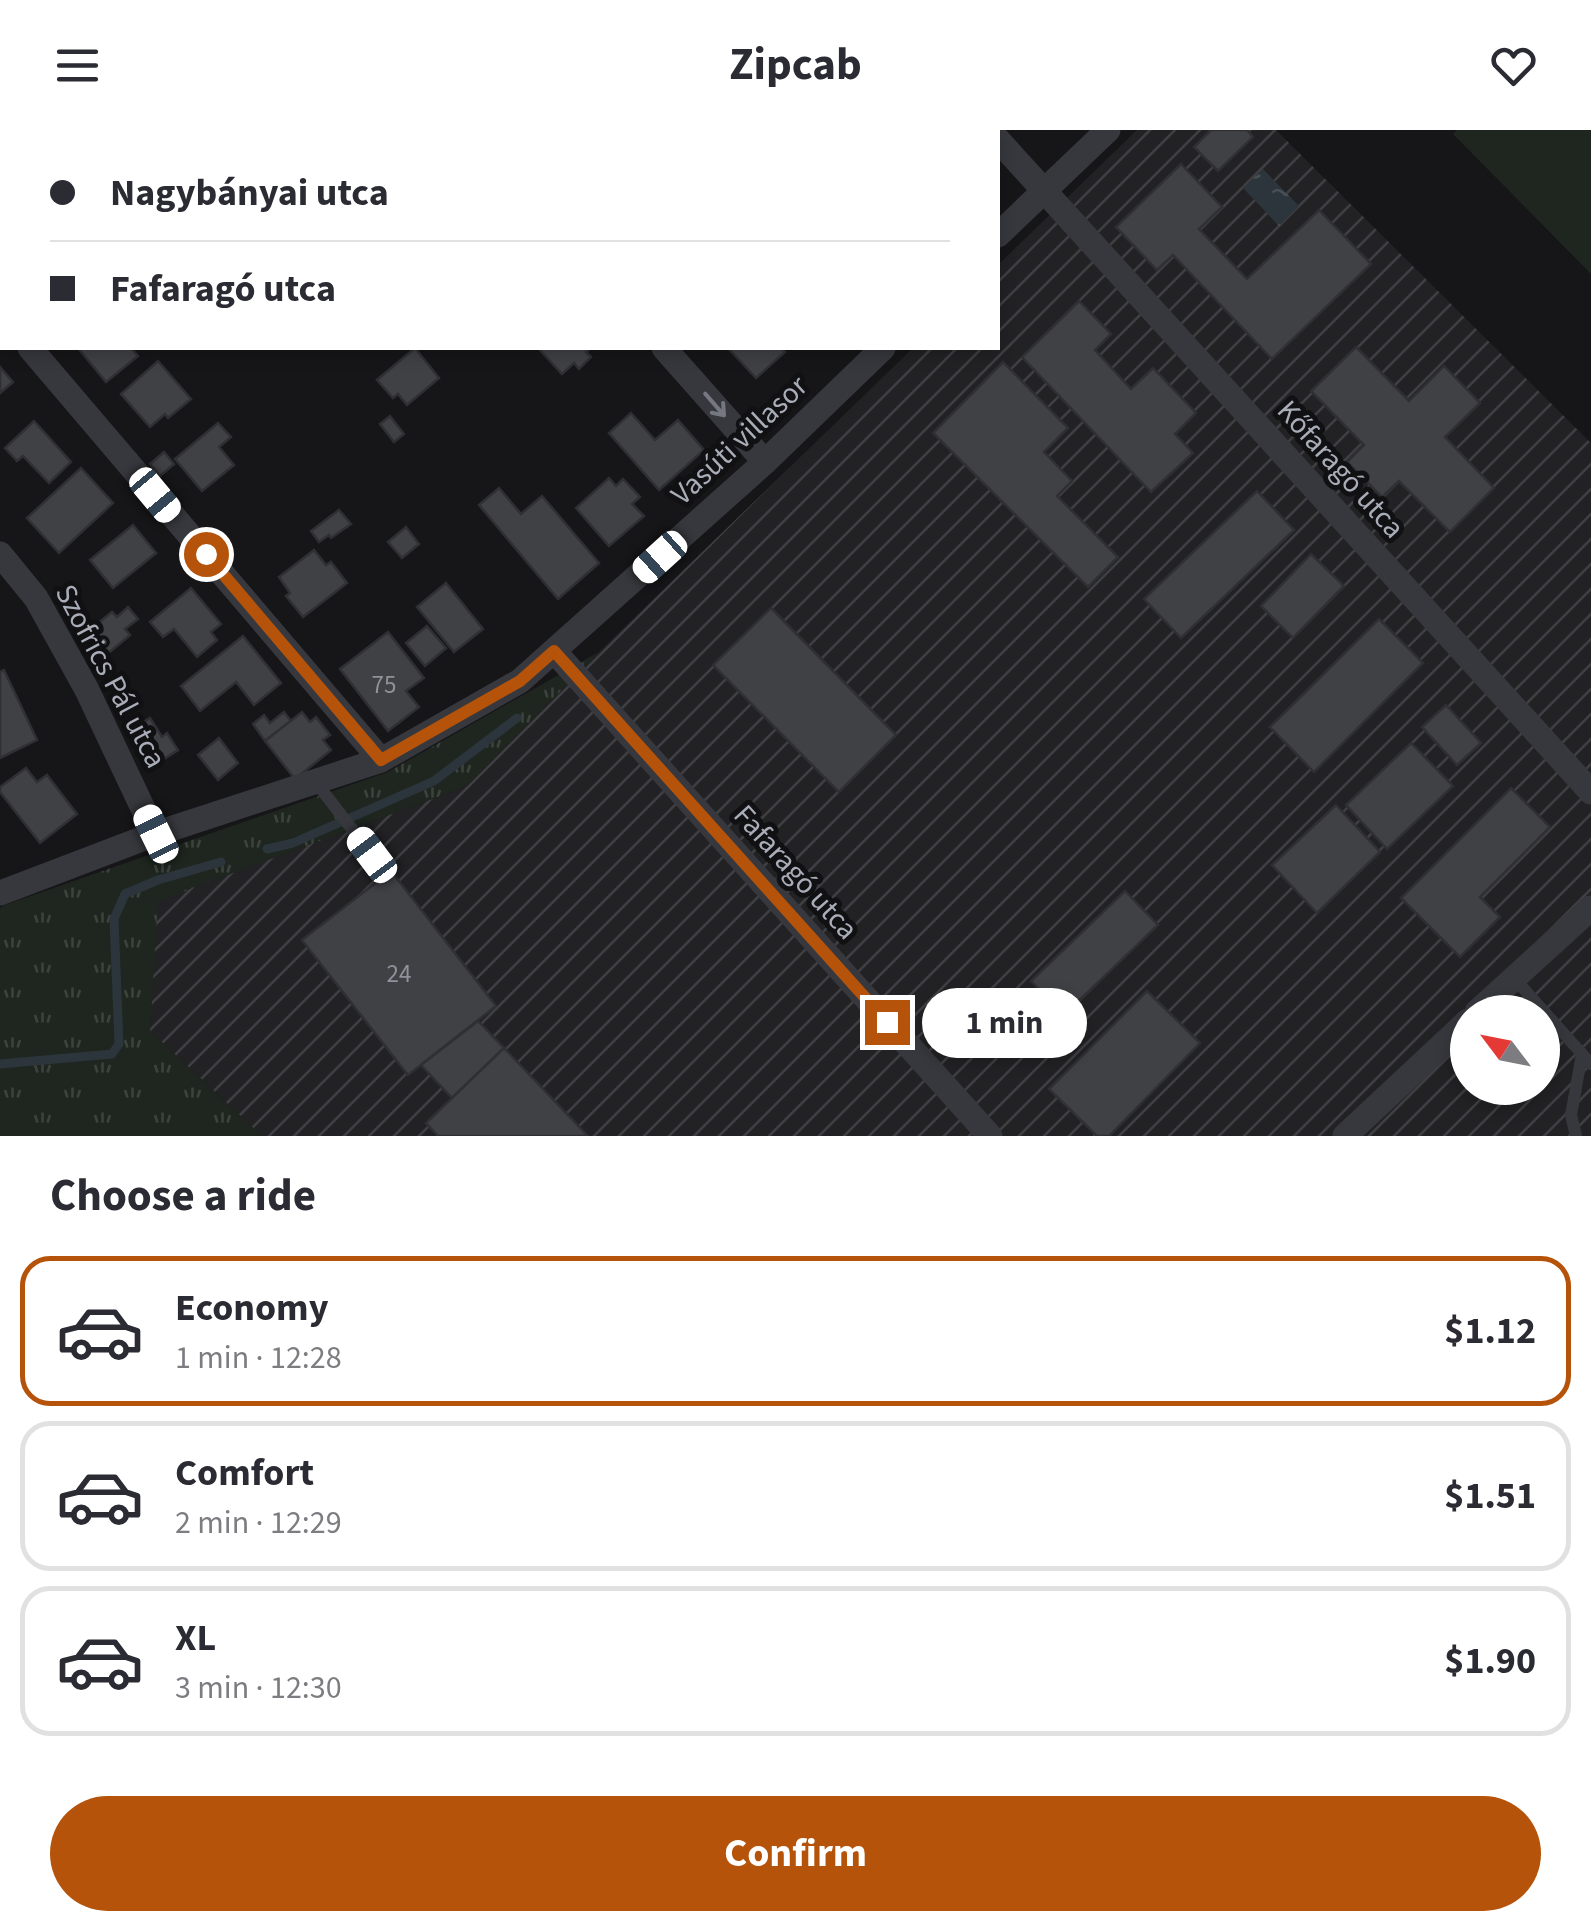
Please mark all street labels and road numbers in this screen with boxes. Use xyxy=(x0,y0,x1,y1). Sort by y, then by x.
street label: Vasúti villasor xyxy=(661,365,818,515)
street label: Kőfaragó utca xyxy=(1267,391,1414,548)
street label: Szofrics Pál utca xyxy=(44,577,177,776)
street label: Fafaragó utca xyxy=(723,795,868,949)

